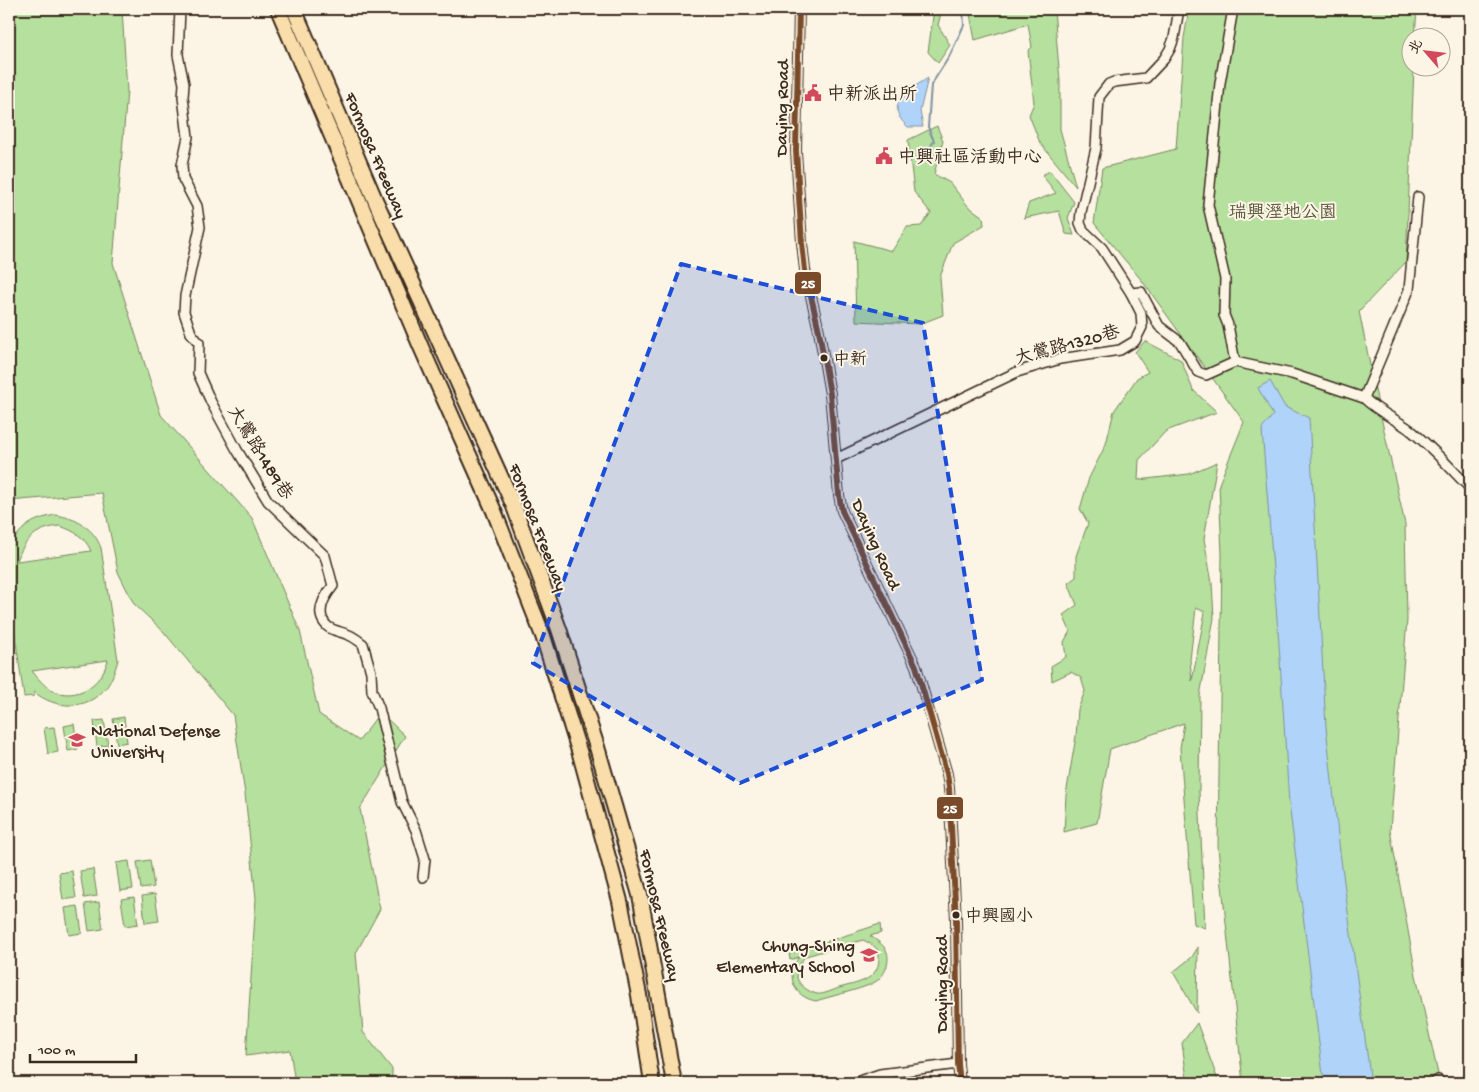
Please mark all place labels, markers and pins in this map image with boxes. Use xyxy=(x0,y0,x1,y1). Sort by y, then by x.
public building icon: 中新派出所 xyxy=(803,83,823,103)
place label: 中新派出所 xyxy=(827,84,917,106)
public building icon: 中興社區活動中心 xyxy=(874,146,894,166)
place label: 中興社區活動中心 xyxy=(898,147,1042,169)
place label: 中新 xyxy=(833,349,867,371)
marker: 中新 xyxy=(819,353,829,363)
place label: National Defense University xyxy=(91,722,221,764)
school or university icon: National Defense University xyxy=(67,730,87,750)
place label: 中興國小 xyxy=(965,906,1033,928)
marker: 中興國小 xyxy=(951,910,961,920)
place label: Chung-Shing Elementary School xyxy=(716,937,855,979)
school or university icon: Chung-Shing Elementary School xyxy=(859,945,879,965)

